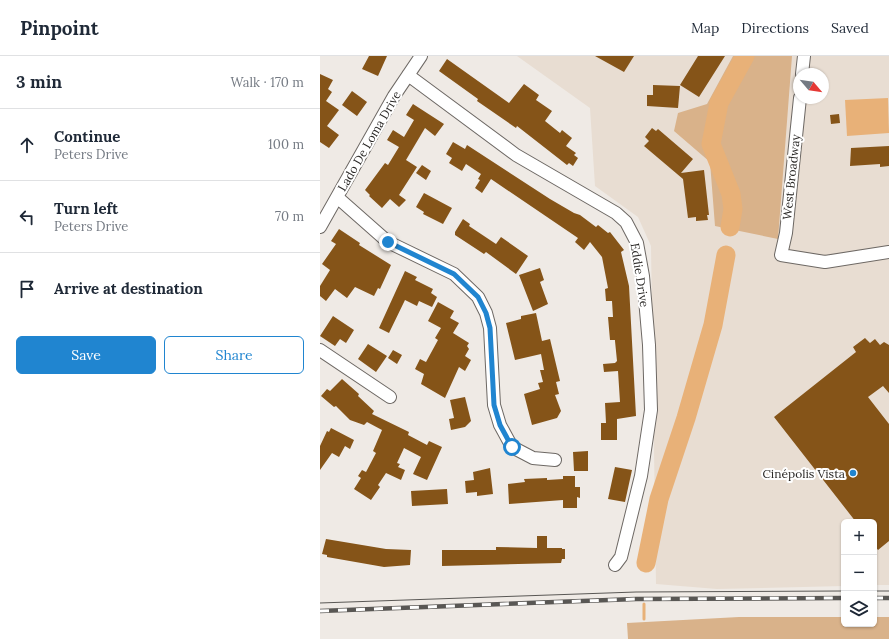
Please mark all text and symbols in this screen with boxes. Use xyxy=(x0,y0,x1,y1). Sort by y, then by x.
text: Pinpoint xyxy=(20,16,99,40)
text: Map xyxy=(691,19,719,37)
text: Directions xyxy=(741,19,809,37)
text: Saved xyxy=(831,19,869,37)
north arrow xyxy=(793,68,829,104)
text: 3 min xyxy=(16,71,62,93)
text: Walk · 170 m xyxy=(230,74,304,91)
street label: Lado De Loma Drive xyxy=(334,88,404,194)
text: Continue xyxy=(54,127,120,146)
street label: West Broadway xyxy=(779,133,803,221)
icon: ahead xyxy=(16,134,38,156)
text: 100 m xyxy=(268,136,304,153)
text: Peters Drive xyxy=(54,146,128,163)
text: Turn left xyxy=(54,199,118,218)
icon: left xyxy=(16,206,38,228)
text: 70 m xyxy=(275,208,304,225)
text: Peters Drive xyxy=(54,218,128,235)
route end xyxy=(379,233,397,251)
street label: Eddie Drive xyxy=(628,242,653,309)
icon: arrive xyxy=(16,278,38,300)
text: Arrive at destination xyxy=(54,279,203,298)
button: Save xyxy=(16,336,156,374)
button: Share xyxy=(164,336,304,374)
route start xyxy=(503,438,521,456)
place label: Cinépolis Vista xyxy=(762,466,845,481)
marker: Cinépolis Vista xyxy=(848,468,858,478)
map controls xyxy=(841,519,877,627)
button: + xyxy=(841,519,877,555)
button: − xyxy=(841,555,877,591)
button: layers xyxy=(841,591,877,627)

